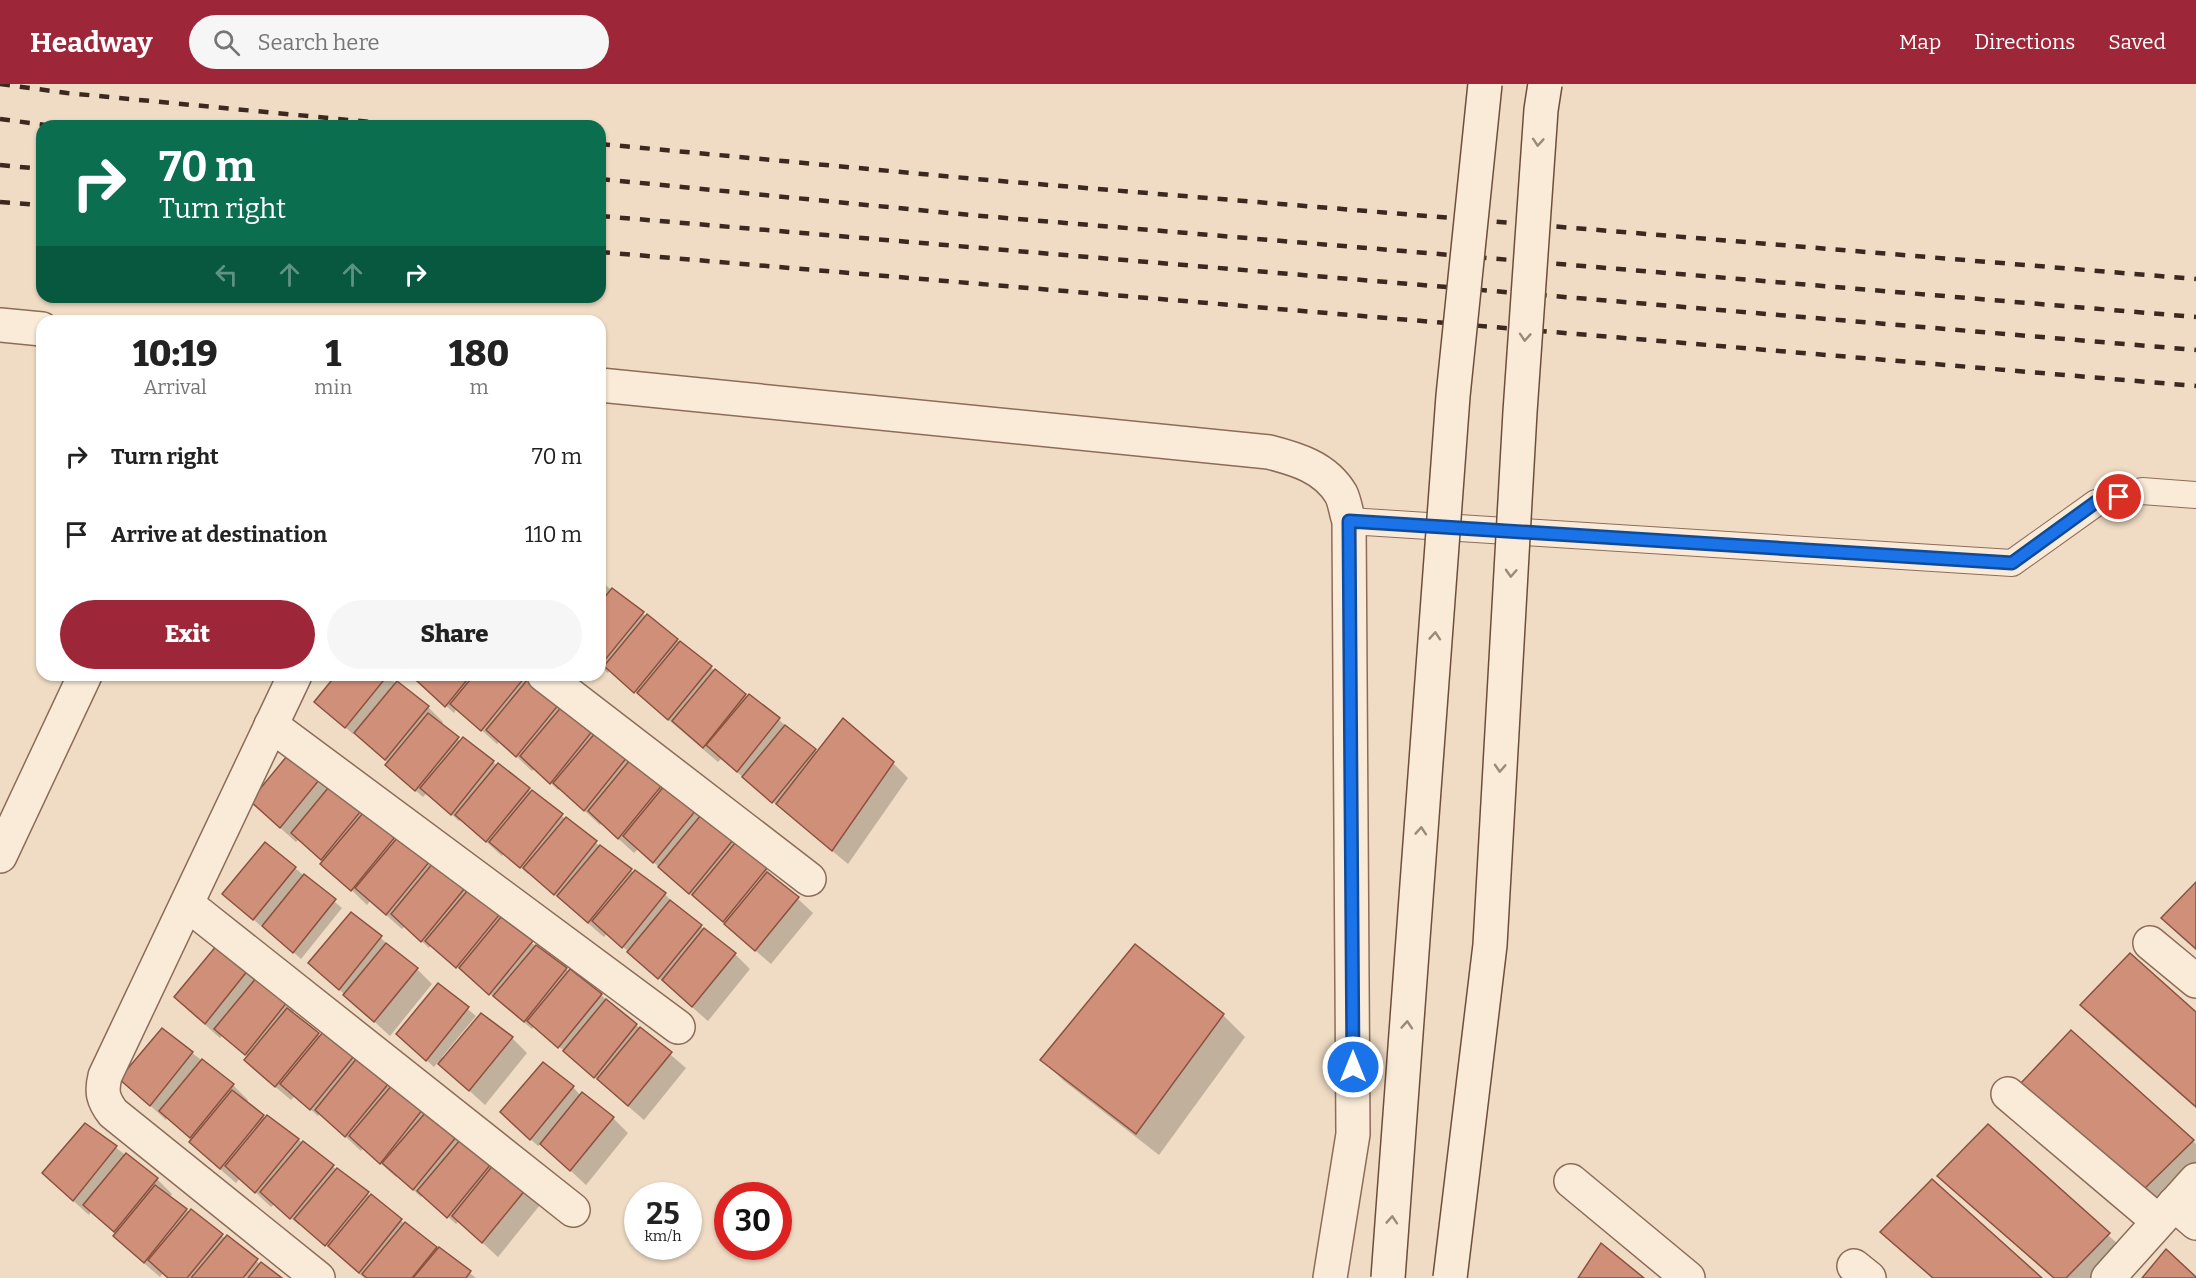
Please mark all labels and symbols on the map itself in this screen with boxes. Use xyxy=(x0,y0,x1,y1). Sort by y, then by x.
one-way arrow xyxy=(1532,138,1545,147)
one-way arrow xyxy=(1519,332,1532,341)
pin xyxy=(2093,471,2144,522)
one-way arrow xyxy=(1505,569,1518,578)
one-way arrow xyxy=(1429,632,1442,641)
one-way arrow xyxy=(1494,763,1507,772)
one-way arrow xyxy=(1414,826,1427,835)
one-way arrow xyxy=(1400,1021,1413,1030)
position arrow xyxy=(1321,1035,1385,1099)
speed limit sign: 30 xyxy=(714,1182,792,1260)
one-way arrow xyxy=(1386,1215,1399,1224)

